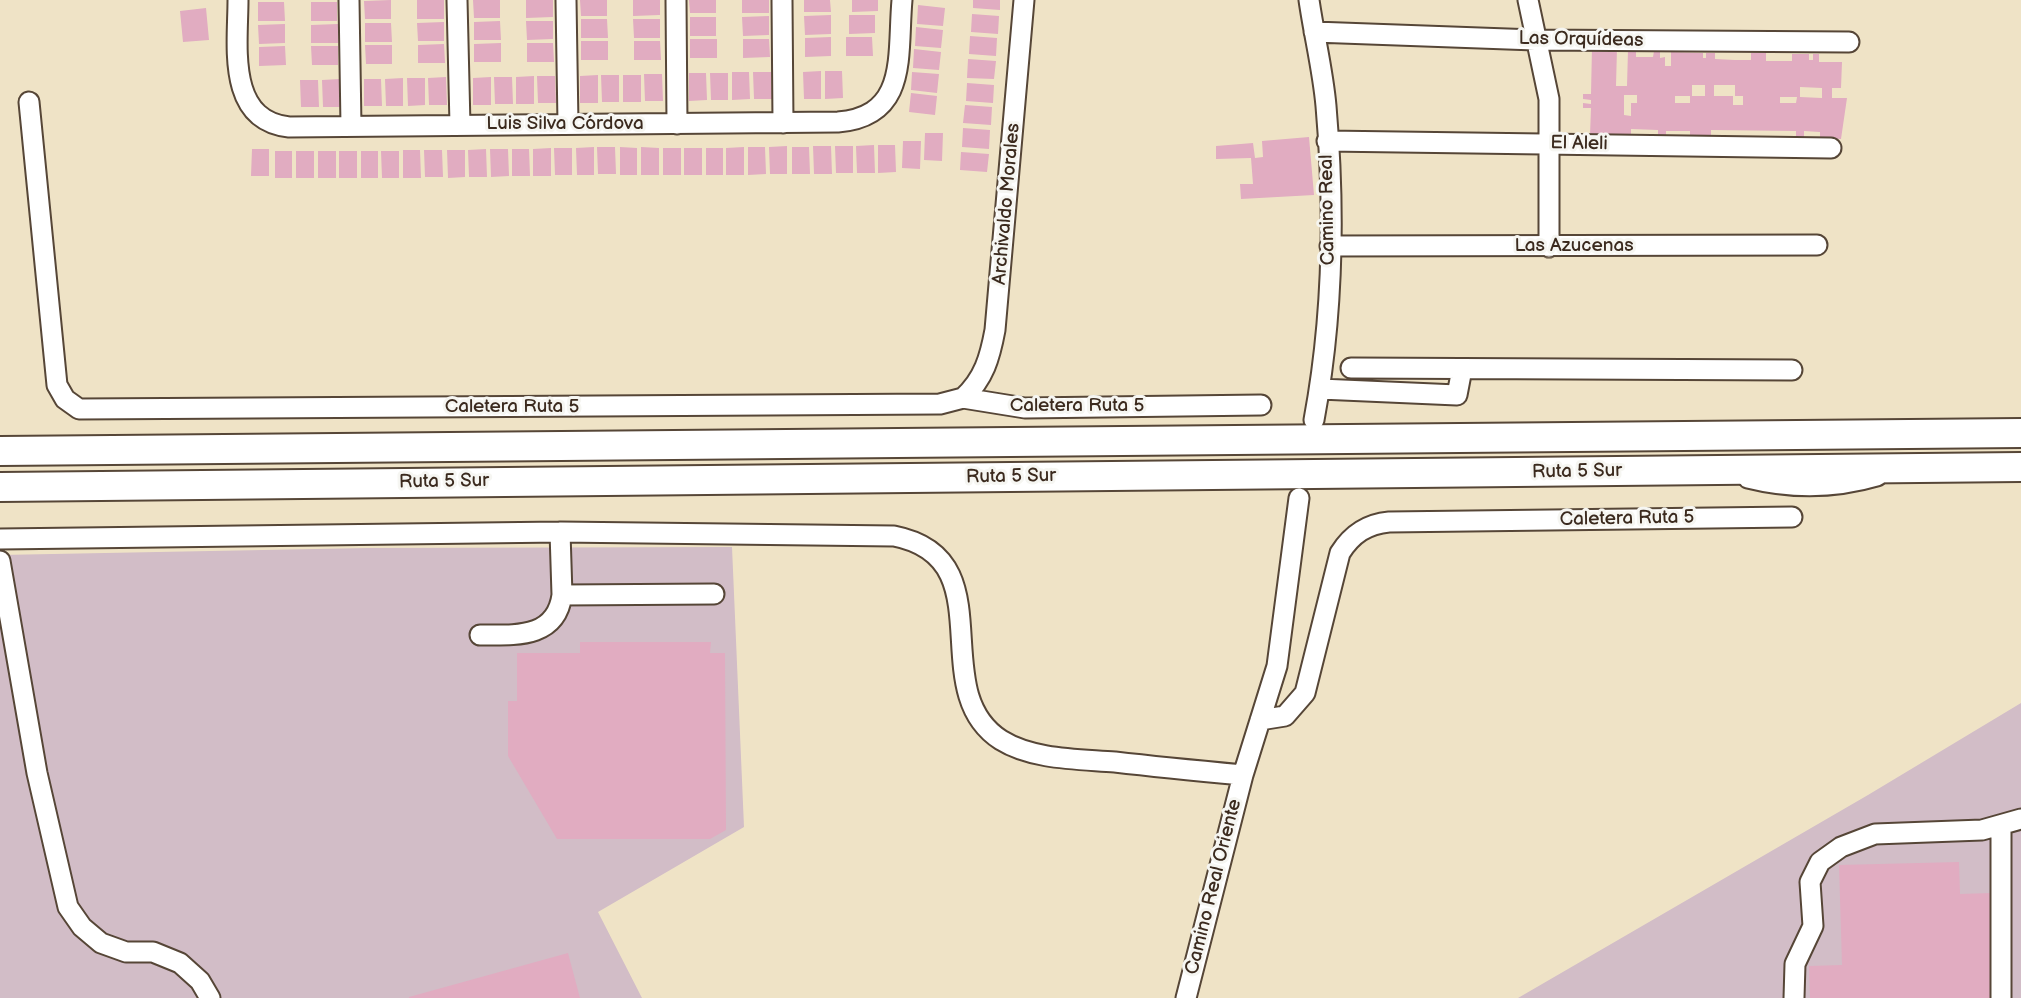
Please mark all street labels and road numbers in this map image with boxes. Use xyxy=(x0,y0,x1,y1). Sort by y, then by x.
street label: Las Orquídeas xyxy=(1518,28,1644,52)
street label: Luis Silva Córdova xyxy=(486,113,644,135)
street label: Archivaldo Morales xyxy=(989,122,1025,286)
street label: El Aleli xyxy=(1550,132,1608,156)
street label: Camino Real xyxy=(1316,154,1340,266)
street label: Las Azucenas xyxy=(1514,235,1634,257)
street label: Caletera Ruta 5 xyxy=(1010,395,1144,417)
street label: Caletera Ruta 5 xyxy=(445,396,579,418)
street label: Ruta 5 Sur xyxy=(1532,460,1622,484)
street label: Ruta 5 Sur xyxy=(966,465,1056,489)
street label: Ruta 5 Sur xyxy=(399,470,489,494)
street label: Caletera Ruta 5 xyxy=(1559,506,1695,532)
street label: Camino Real Oriente xyxy=(1181,797,1247,977)

